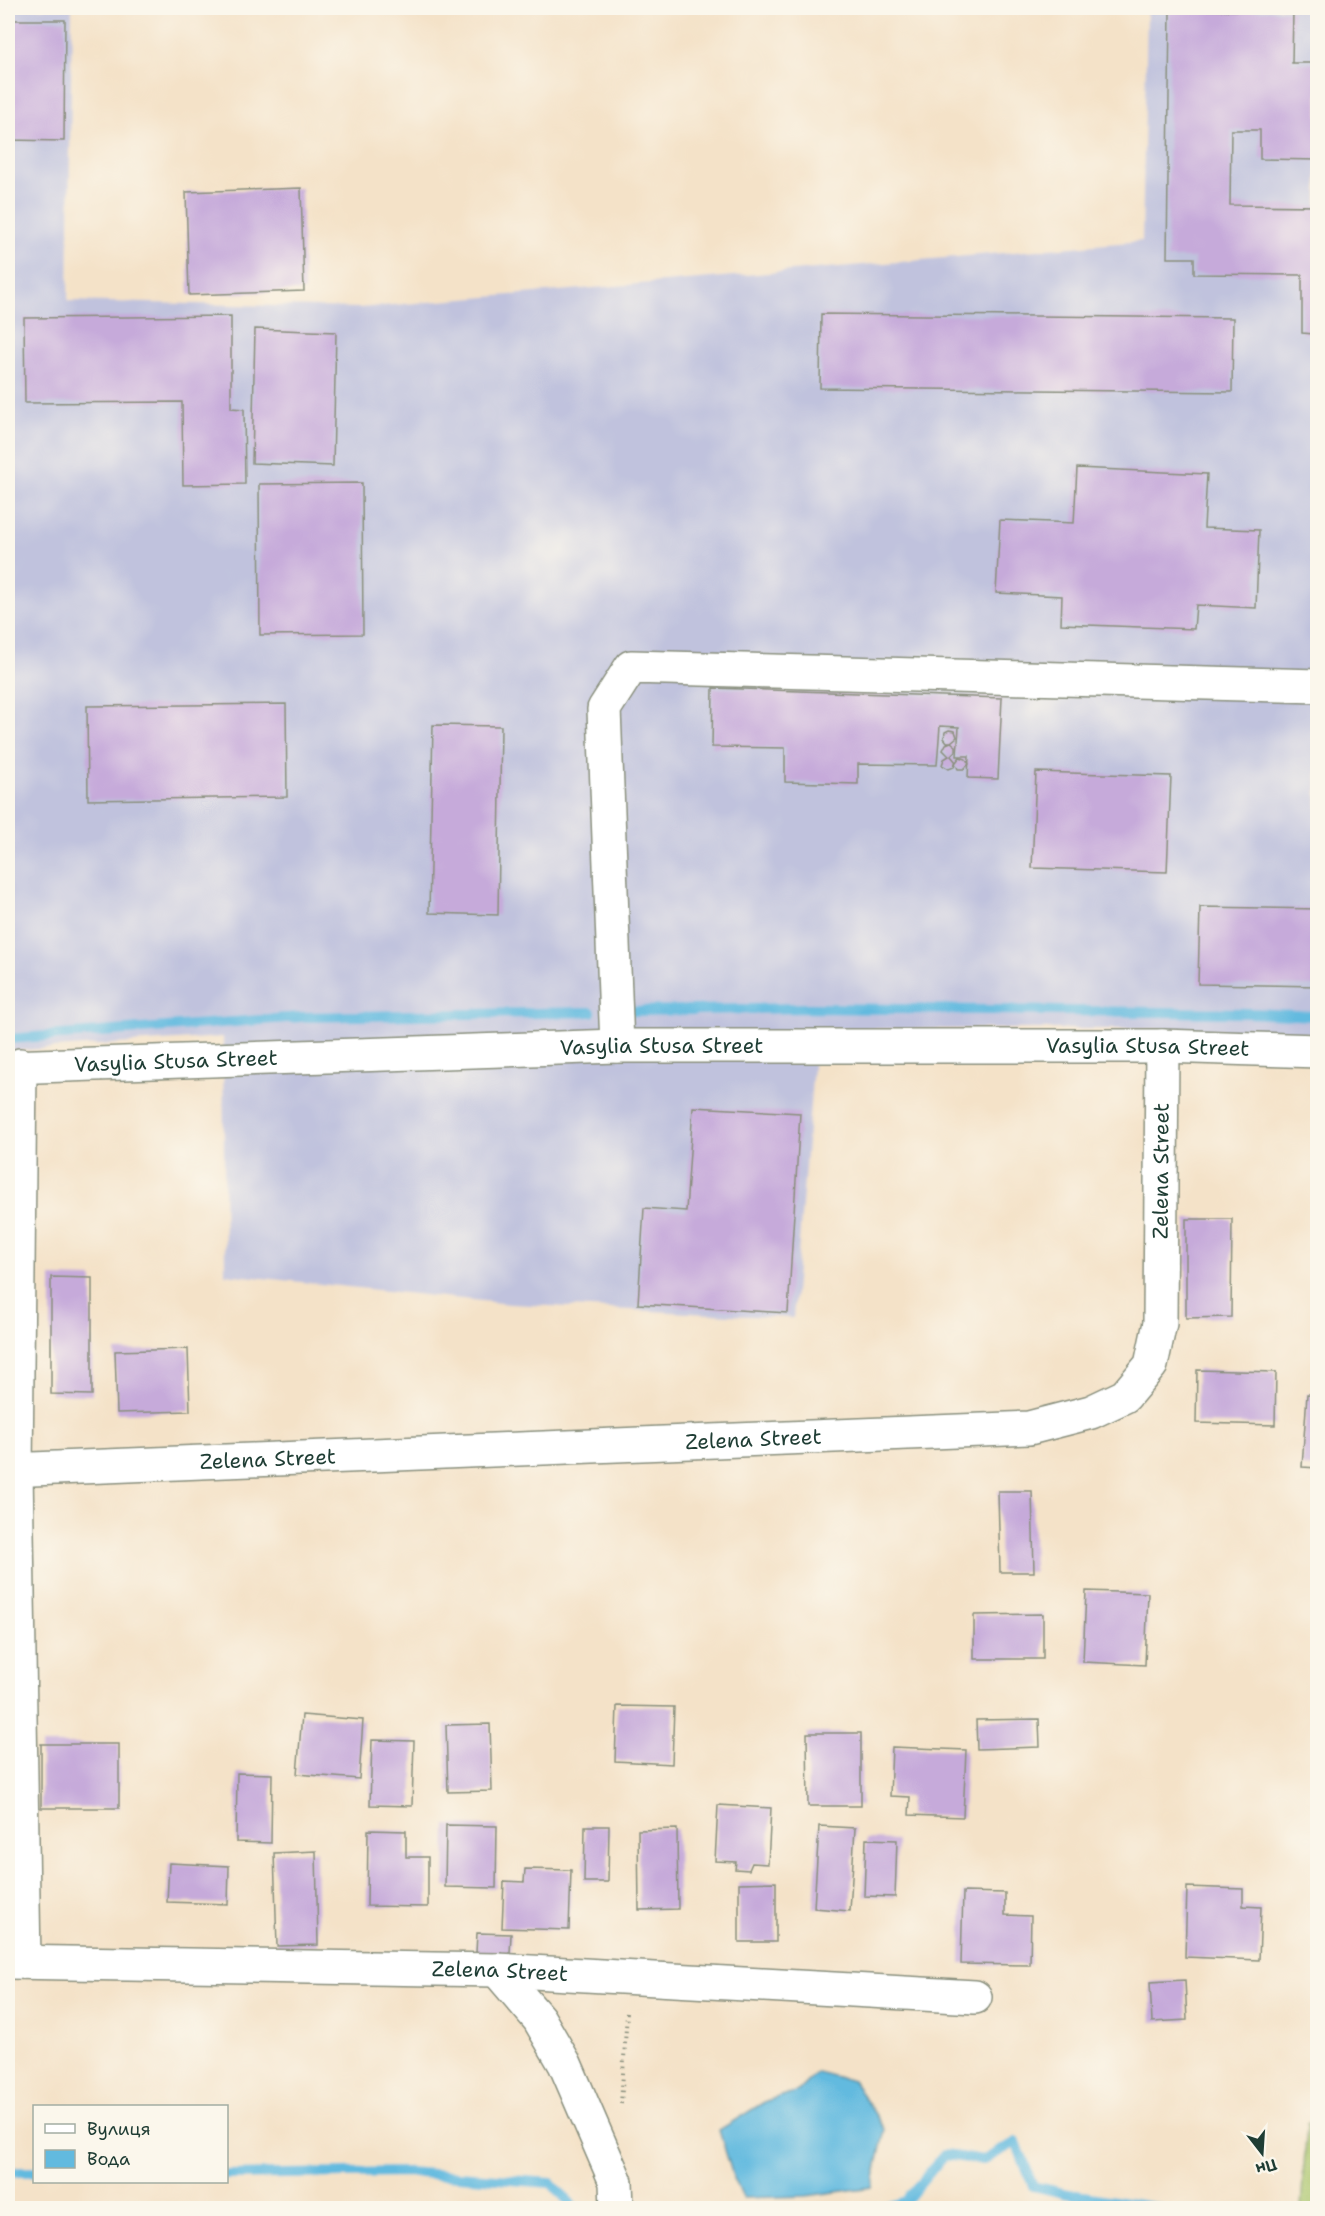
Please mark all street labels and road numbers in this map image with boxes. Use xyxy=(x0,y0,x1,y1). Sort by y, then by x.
street label: Vasylia Stusa Street xyxy=(559,1032,764,1062)
street label: Vasylia Stusa Street xyxy=(1046,1032,1250,1063)
street label: Vasylia Stusa Street xyxy=(74,1044,278,1079)
street label: Zelena Street xyxy=(1147,1103,1176,1239)
street label: Zelena Street xyxy=(685,1423,822,1456)
street label: Zelena Street xyxy=(199,1443,337,1476)
street label: Zelena Street xyxy=(431,1955,569,1988)

